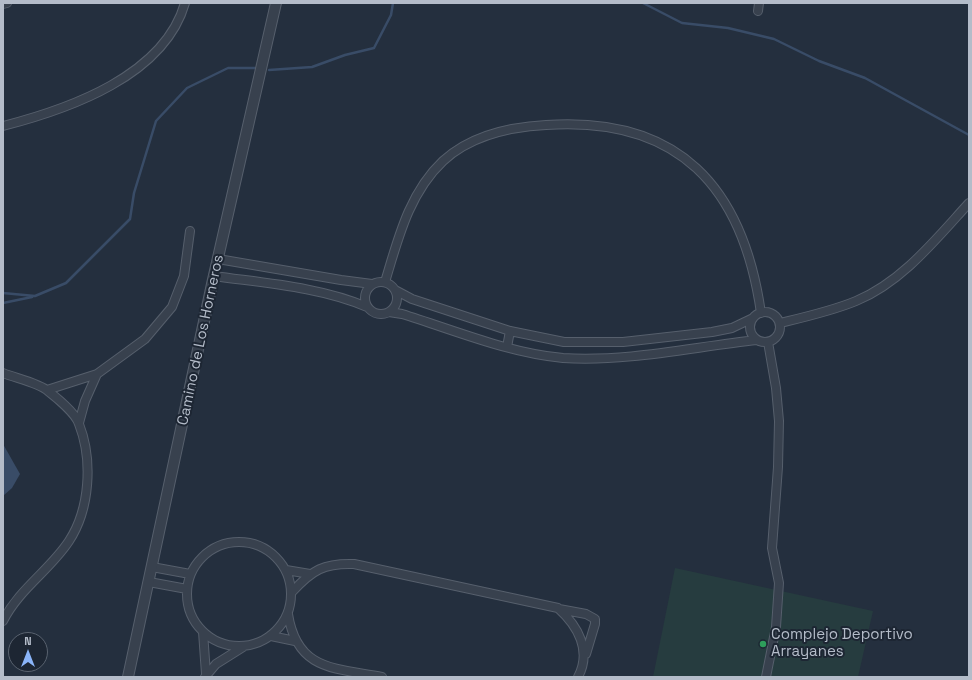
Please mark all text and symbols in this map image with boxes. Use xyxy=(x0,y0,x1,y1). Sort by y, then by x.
street label: Camino de Los Horneros xyxy=(174,253,228,427)
place label: Complejo Deportivo Arrayanes xyxy=(771,626,913,661)
north arrow xyxy=(8,632,48,672)
text: N xyxy=(24,634,32,648)
marker: Complejo Deportivo Arrayanes xyxy=(758,639,768,649)

